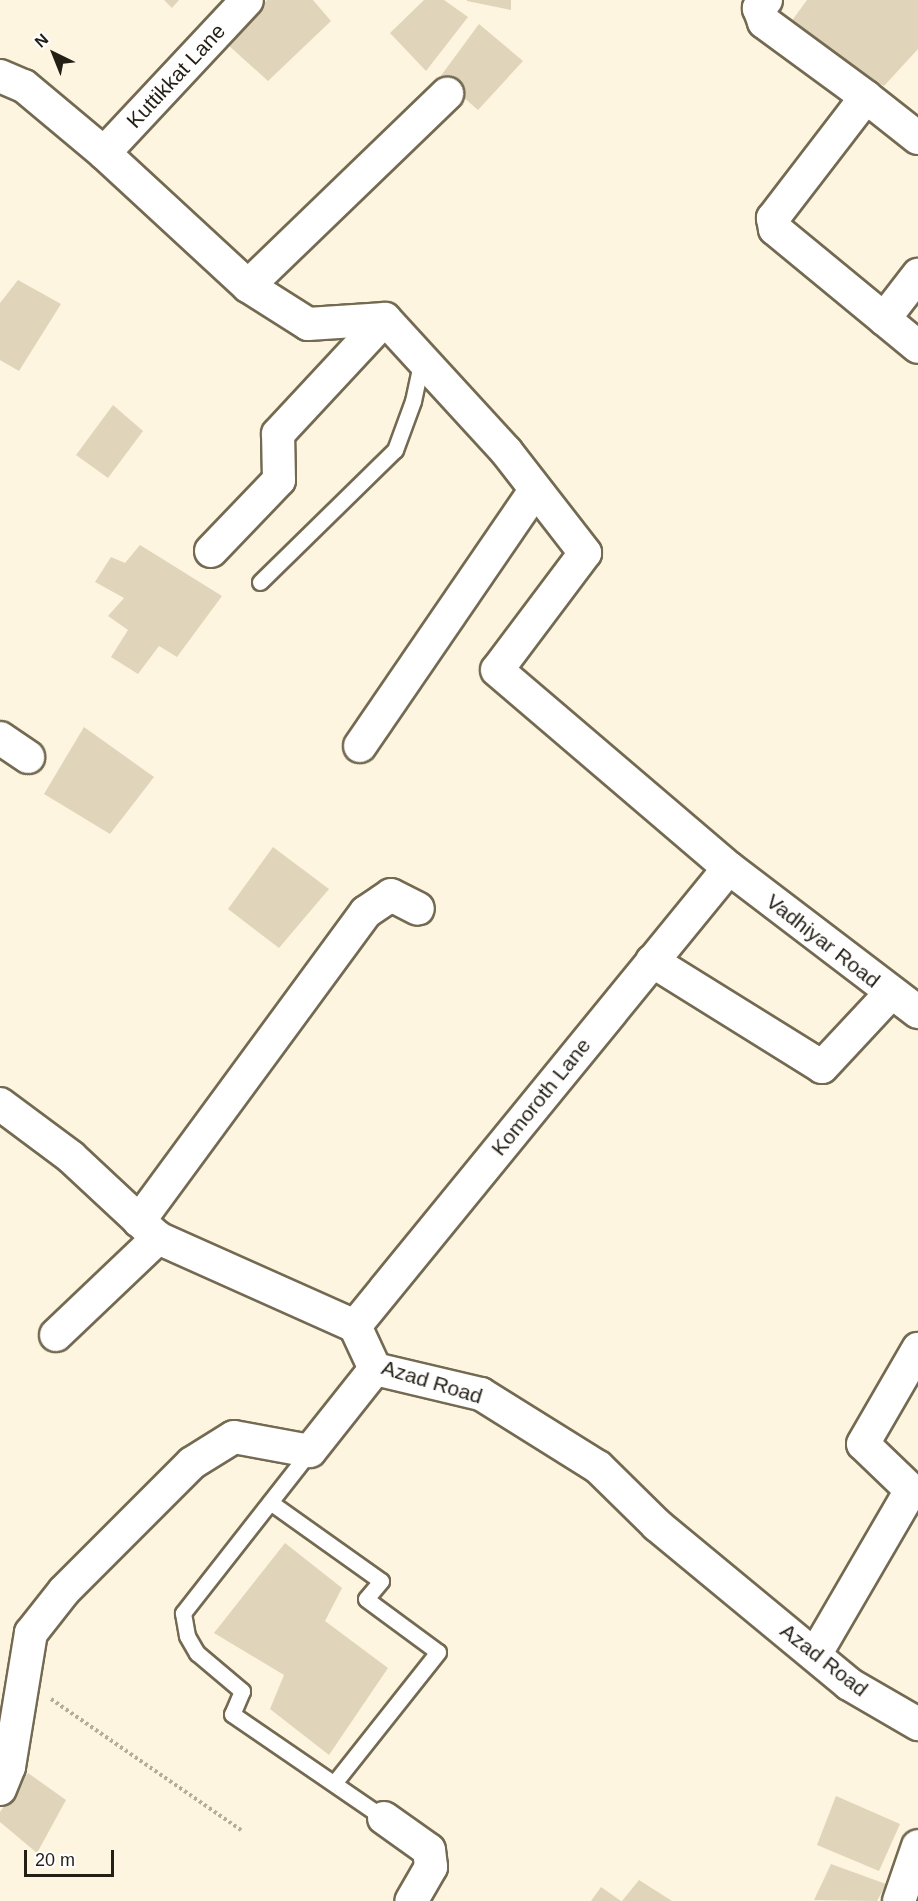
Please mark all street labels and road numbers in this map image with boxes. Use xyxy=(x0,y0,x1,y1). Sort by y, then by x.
street label: Kuttikkat Lane xyxy=(121,19,231,133)
street label: Vadhiyar Road xyxy=(761,889,885,993)
street label: Komoroth Lane xyxy=(486,1033,596,1161)
street label: Azad Road xyxy=(379,1355,485,1409)
street label: Azad Road xyxy=(775,1618,873,1702)

